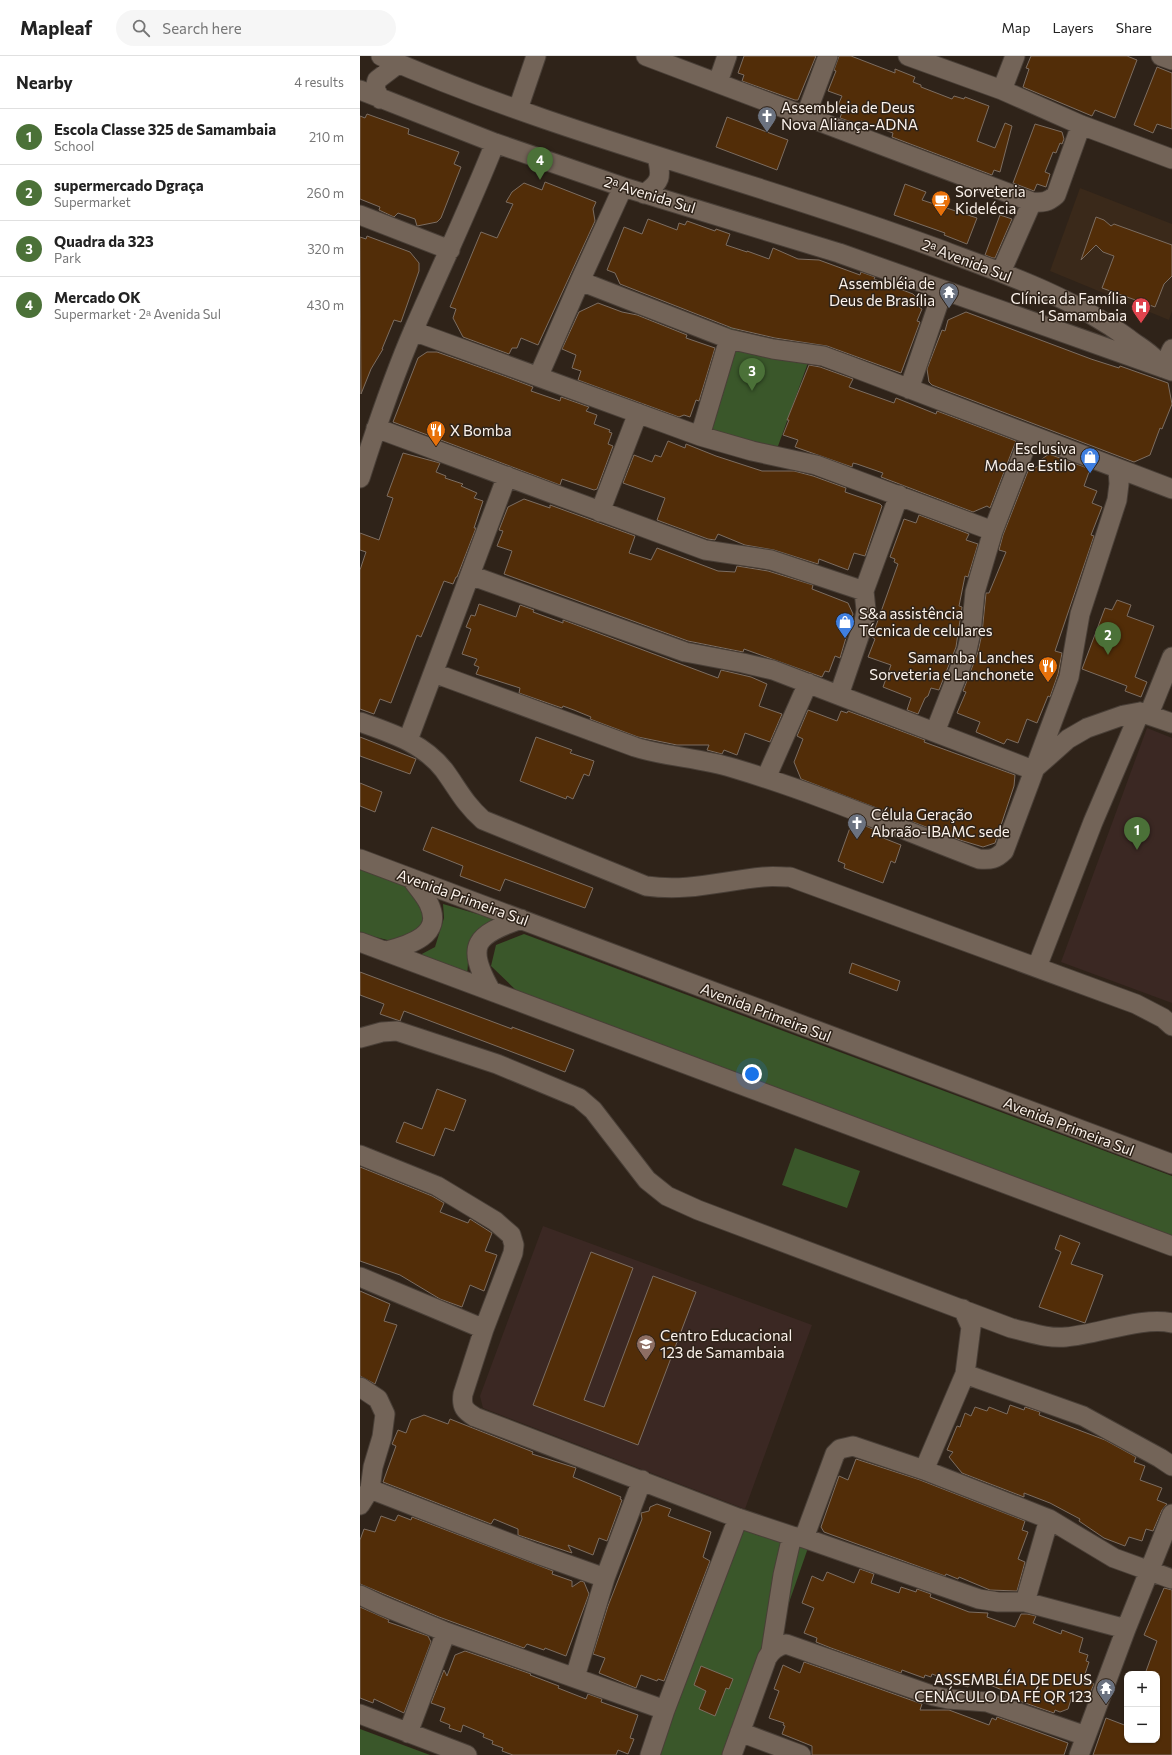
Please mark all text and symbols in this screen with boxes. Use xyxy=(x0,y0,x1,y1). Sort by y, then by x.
search box xyxy=(116,10,396,46)
text: Mapleaf xyxy=(20,16,92,39)
icon: search xyxy=(130,17,152,39)
text: Search here xyxy=(162,19,242,37)
text: Map xyxy=(1002,19,1030,36)
text: Layers xyxy=(1052,19,1094,36)
text: Share xyxy=(1116,19,1152,36)
text: Nearby xyxy=(16,72,73,93)
text: 4 results xyxy=(294,74,344,90)
place label: Assembleia de Deus Nova Aliança-ADNA xyxy=(781,98,918,133)
church icon: Assembleia de Deus Nova Aliança-ADNA xyxy=(756,105,778,133)
text: Escola Classe 325 de Samambaia xyxy=(54,120,276,138)
text: 1 xyxy=(26,129,32,145)
text: 210 m xyxy=(309,129,344,145)
text: School xyxy=(54,138,94,154)
pin: 4 xyxy=(527,147,553,180)
street label: 2ᵃ Avenida Sul xyxy=(602,172,698,216)
text: supermercado Dgraça xyxy=(54,176,204,194)
place label: Sorveteria Kidelécia xyxy=(955,182,1026,217)
text: 2 xyxy=(25,185,33,201)
text: 260 m xyxy=(307,185,344,201)
cafe icon: Sorveteria Kidelécia xyxy=(930,189,952,217)
text: Supermarket xyxy=(54,194,131,210)
text: Quadra da 323 xyxy=(54,232,154,250)
street label: 2ᵃ Avenida Sul xyxy=(920,235,1014,285)
text: 3 xyxy=(25,241,33,257)
text: 320 m xyxy=(307,241,344,257)
text: Park xyxy=(54,250,81,266)
place label: Assembléia de Deus de Brasília xyxy=(829,274,935,309)
temple icon: Assembléia de Deus de Brasília xyxy=(938,281,960,309)
text: Mercado OK xyxy=(54,288,141,306)
place label: Clínica da Família 1 Samambaia xyxy=(1010,289,1127,324)
hospital icon: Clínica da Família 1 Samambaia xyxy=(1130,296,1152,324)
text: 4 xyxy=(25,297,33,313)
text: 430 m xyxy=(306,297,344,313)
text: Supermarket · 2ᵃ Avenida Sul xyxy=(54,306,221,322)
pin: 3 xyxy=(739,358,765,391)
restaurant icon: X Bomba xyxy=(425,419,447,447)
place label: X Bomba xyxy=(450,421,512,439)
place label: Esclusiva Moda e Estilo xyxy=(984,439,1076,474)
shop icon: Esclusiva Moda e Estilo xyxy=(1079,446,1101,474)
place label: S&a assistência Técnica de celulares xyxy=(859,604,993,639)
shop icon: S&a assistência Técnica de celulares xyxy=(834,611,856,639)
pin: 2 xyxy=(1095,622,1121,655)
place label: Samamba Lanches Sorveteria e Lanchonete xyxy=(869,648,1034,683)
restaurant icon: Samamba Lanches Sorveteria e Lanchonete xyxy=(1037,655,1059,683)
place label: Célula Geração Abraão-IBAMC sede xyxy=(871,805,1010,840)
church icon: Célula Geração Abraão-IBAMC sede xyxy=(846,812,868,840)
pin: 1 xyxy=(1124,817,1150,850)
street label: Avenida Primeira Sul xyxy=(395,865,531,929)
street label: Avenida Primeira Sul xyxy=(698,979,834,1045)
your location xyxy=(742,1064,762,1084)
street label: Avenida Primeira Sul xyxy=(1001,1093,1137,1159)
place label: Centro Educacional 123 de Samambaia xyxy=(660,1326,792,1361)
school or university icon: Centro Educacional 123 de Samambaia xyxy=(635,1333,657,1361)
place label: ASSEMBLÉIA DE DEUS CENÁCULO DA FÉ QR 123 xyxy=(914,1669,1092,1705)
map controls xyxy=(1124,1671,1160,1743)
button: + xyxy=(1124,1671,1160,1707)
temple icon: ASSEMBLÉIA DE DEUS CENÁCULO DA FÉ QR 123 xyxy=(1095,1677,1117,1705)
button: − xyxy=(1124,1707,1160,1743)

